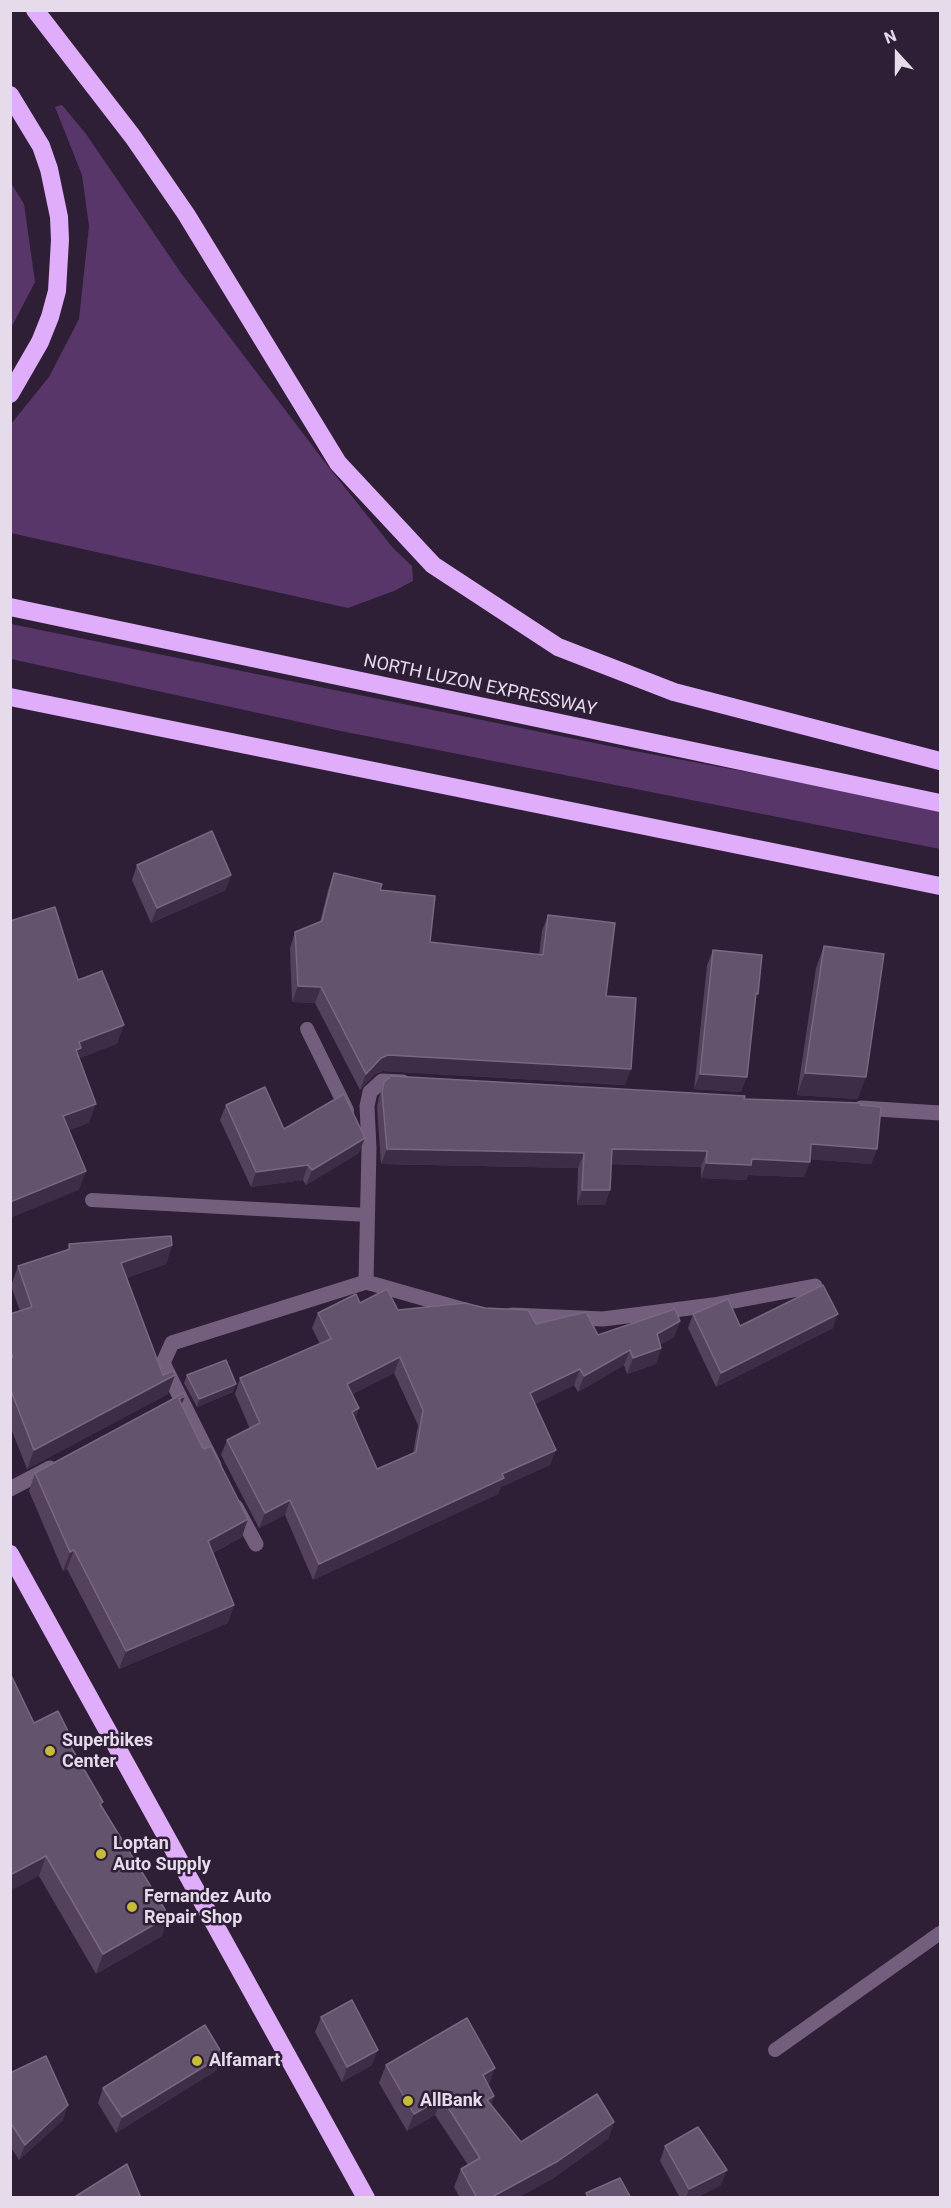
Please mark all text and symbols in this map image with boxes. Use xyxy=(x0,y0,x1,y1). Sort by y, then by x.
north arrow xyxy=(867,24,927,84)
text: N xyxy=(882,26,899,48)
street label: NORTH LUZON EXPRESSWAY xyxy=(362,651,598,721)
place label: Superbikes Center xyxy=(62,1730,153,1772)
marker: Superbikes Center xyxy=(43,1744,57,1758)
place label: Loptan Auto Supply xyxy=(113,1833,211,1876)
marker: Loptan Auto Supply xyxy=(94,1847,108,1861)
place label: Fernandez Auto Repair Shop xyxy=(144,1886,271,1928)
marker: Fernandez Auto Repair Shop xyxy=(125,1900,139,1914)
place label: Alfamart xyxy=(209,2050,280,2072)
marker: Alfamart xyxy=(190,2054,204,2068)
place label: AllBank xyxy=(420,2090,482,2112)
marker: AllBank xyxy=(401,2094,415,2108)

